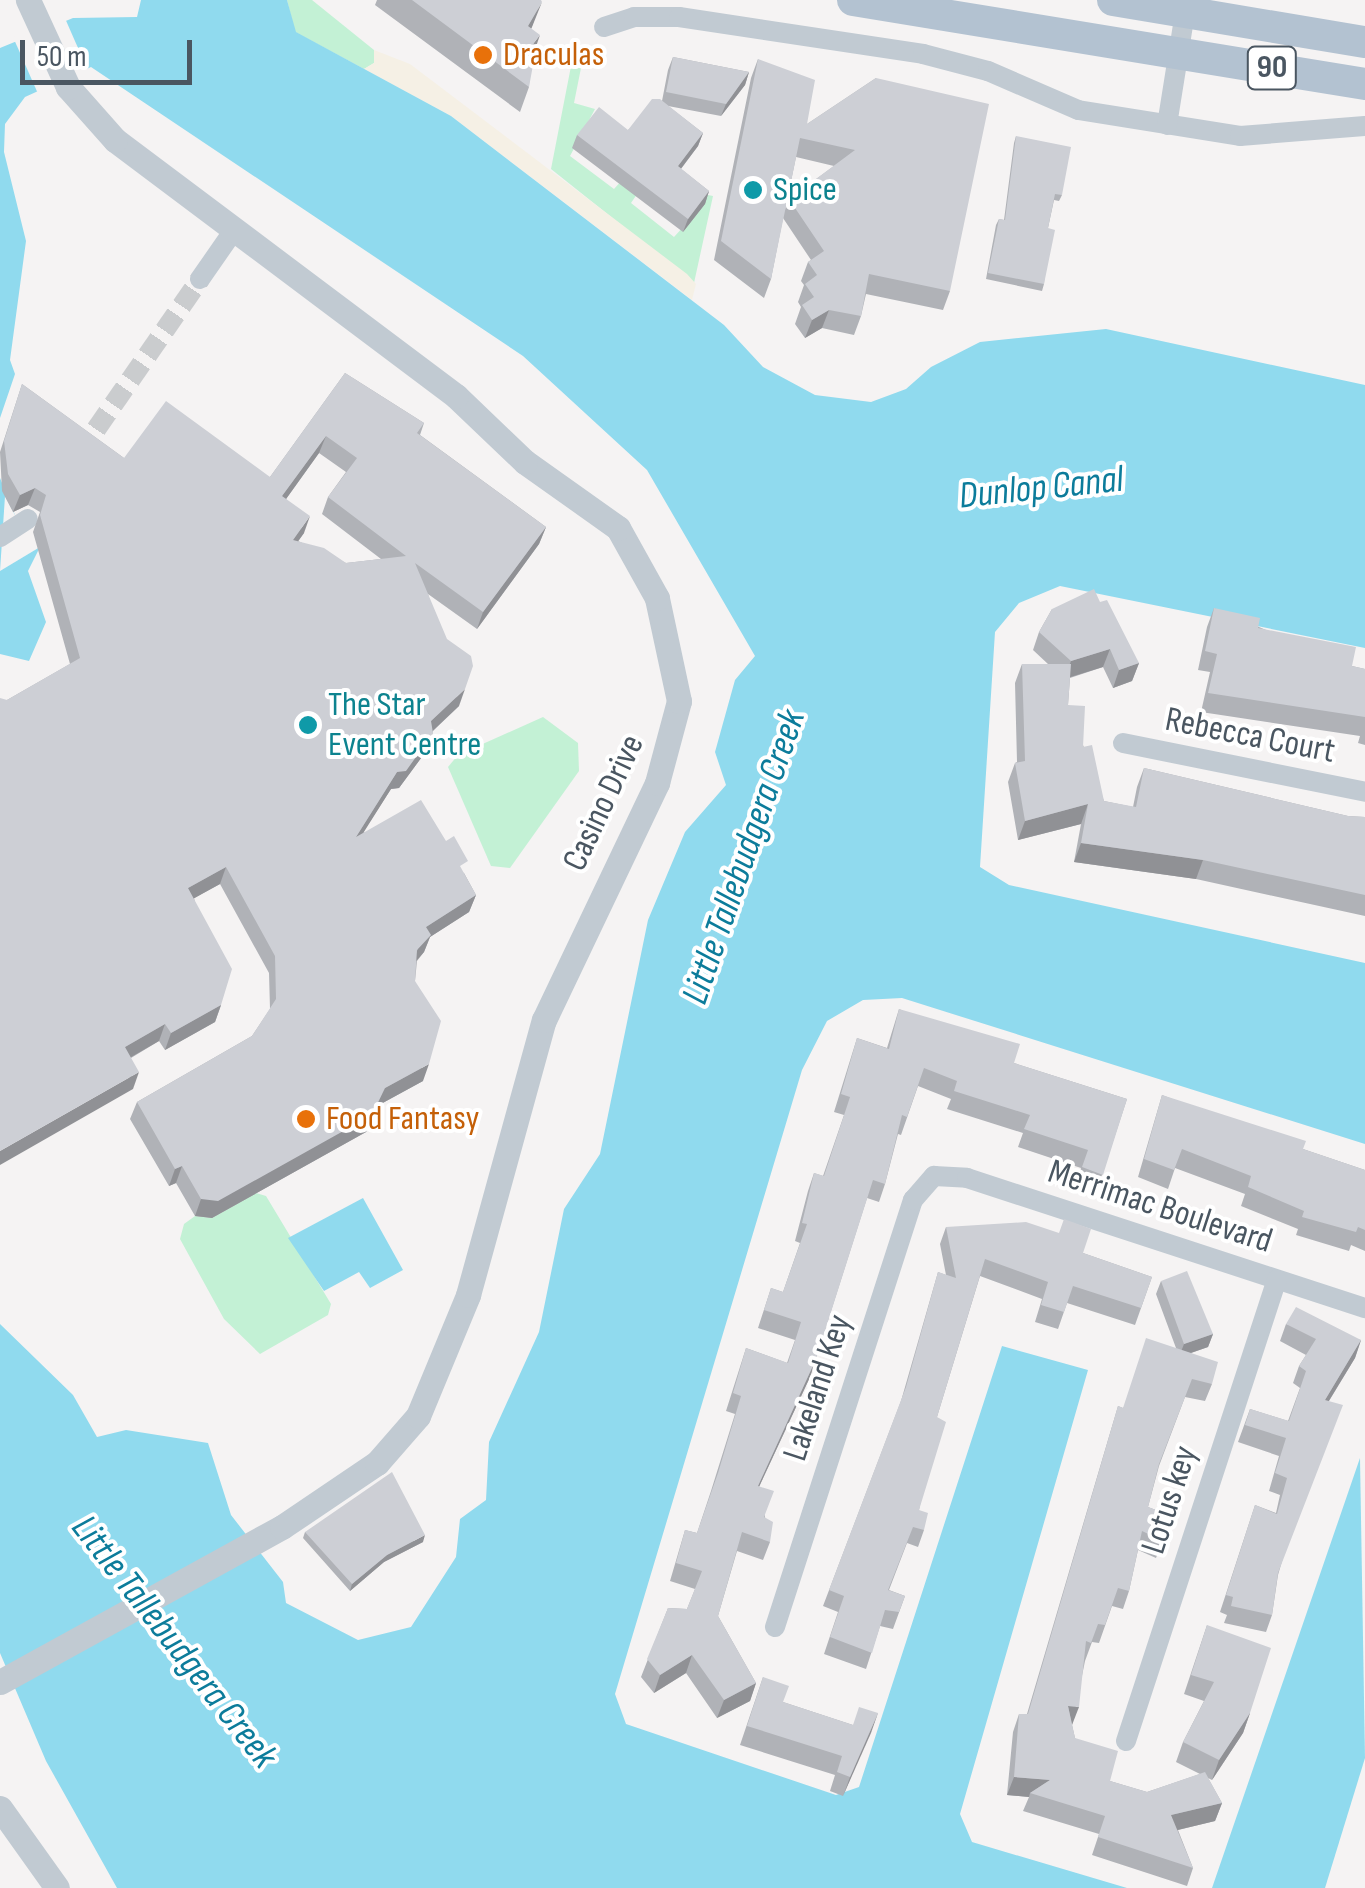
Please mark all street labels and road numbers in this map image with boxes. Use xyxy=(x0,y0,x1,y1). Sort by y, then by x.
road number: 90 xyxy=(1244,41,1300,95)
street label: Rebecca Court xyxy=(1162,699,1338,773)
street label: Casino Drive xyxy=(554,728,654,878)
street label: Merrimac Boulevard xyxy=(1043,1151,1277,1263)
street label: Lakeland Key xyxy=(775,1310,861,1466)
street label: Lotus key xyxy=(1133,1441,1207,1559)

